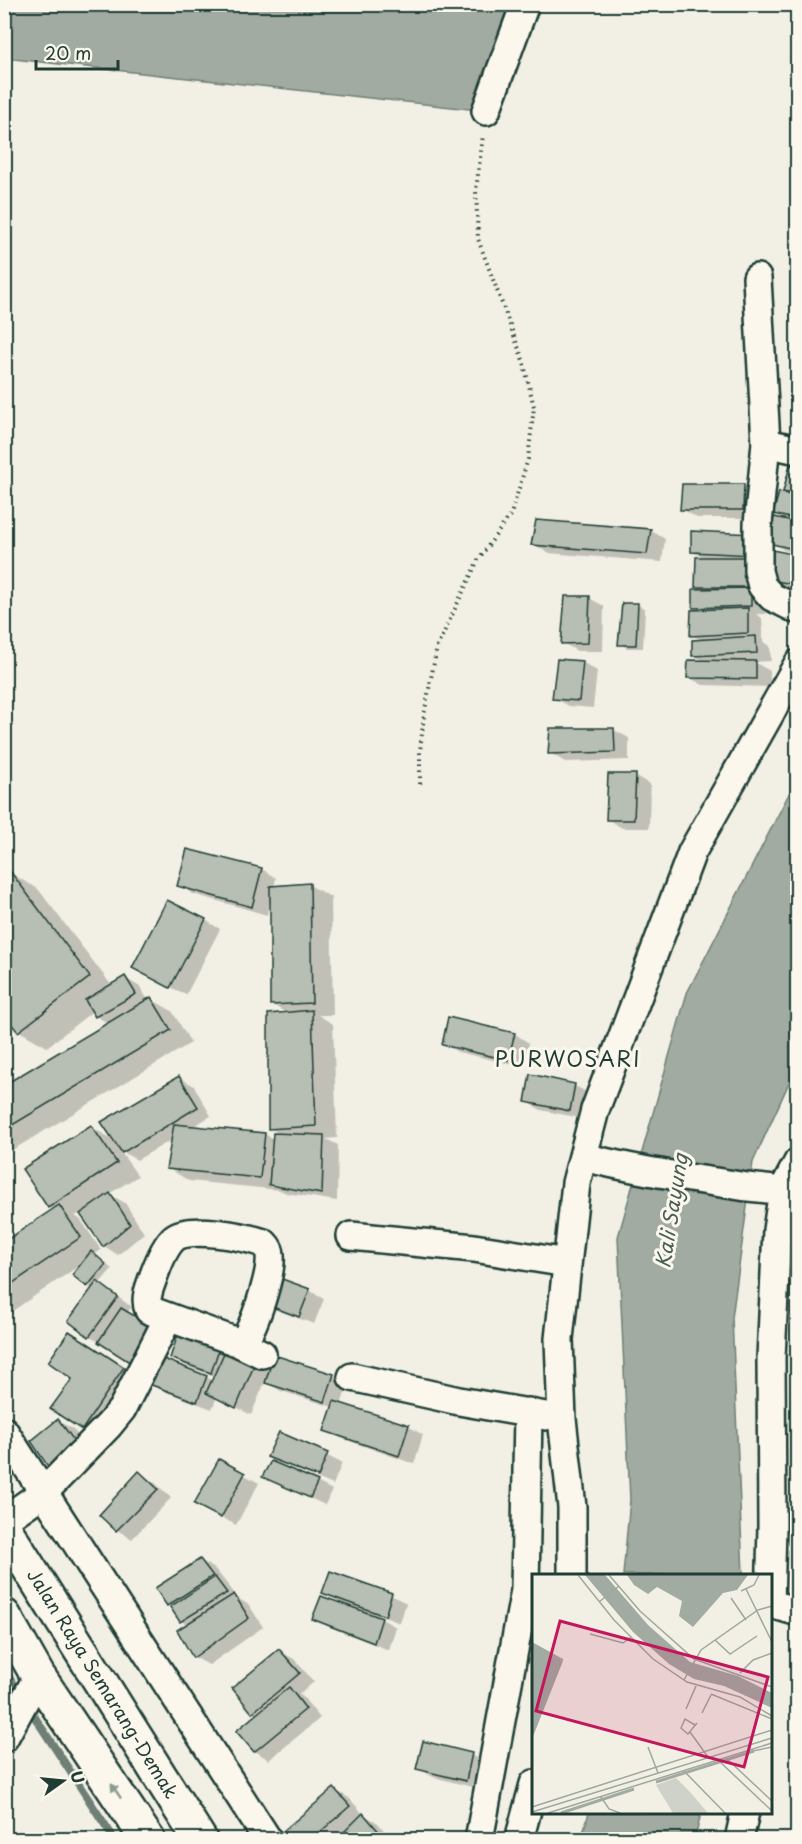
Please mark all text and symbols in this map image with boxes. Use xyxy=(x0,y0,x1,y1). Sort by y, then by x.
scale bar xyxy=(36,33,118,71)
text: 20 m xyxy=(45,39,91,66)
district label: PURWOSARI xyxy=(495,1042,641,1074)
water label: Kali Sayung xyxy=(647,1150,695,1270)
street label: Jalan Raya Semarang-Demak xyxy=(21,1563,185,1803)
inset map xyxy=(532,1574,772,1814)
north arrow xyxy=(33,1751,93,1811)
text: U xyxy=(65,1768,92,1786)
one-way arrow xyxy=(110,1783,121,1799)

